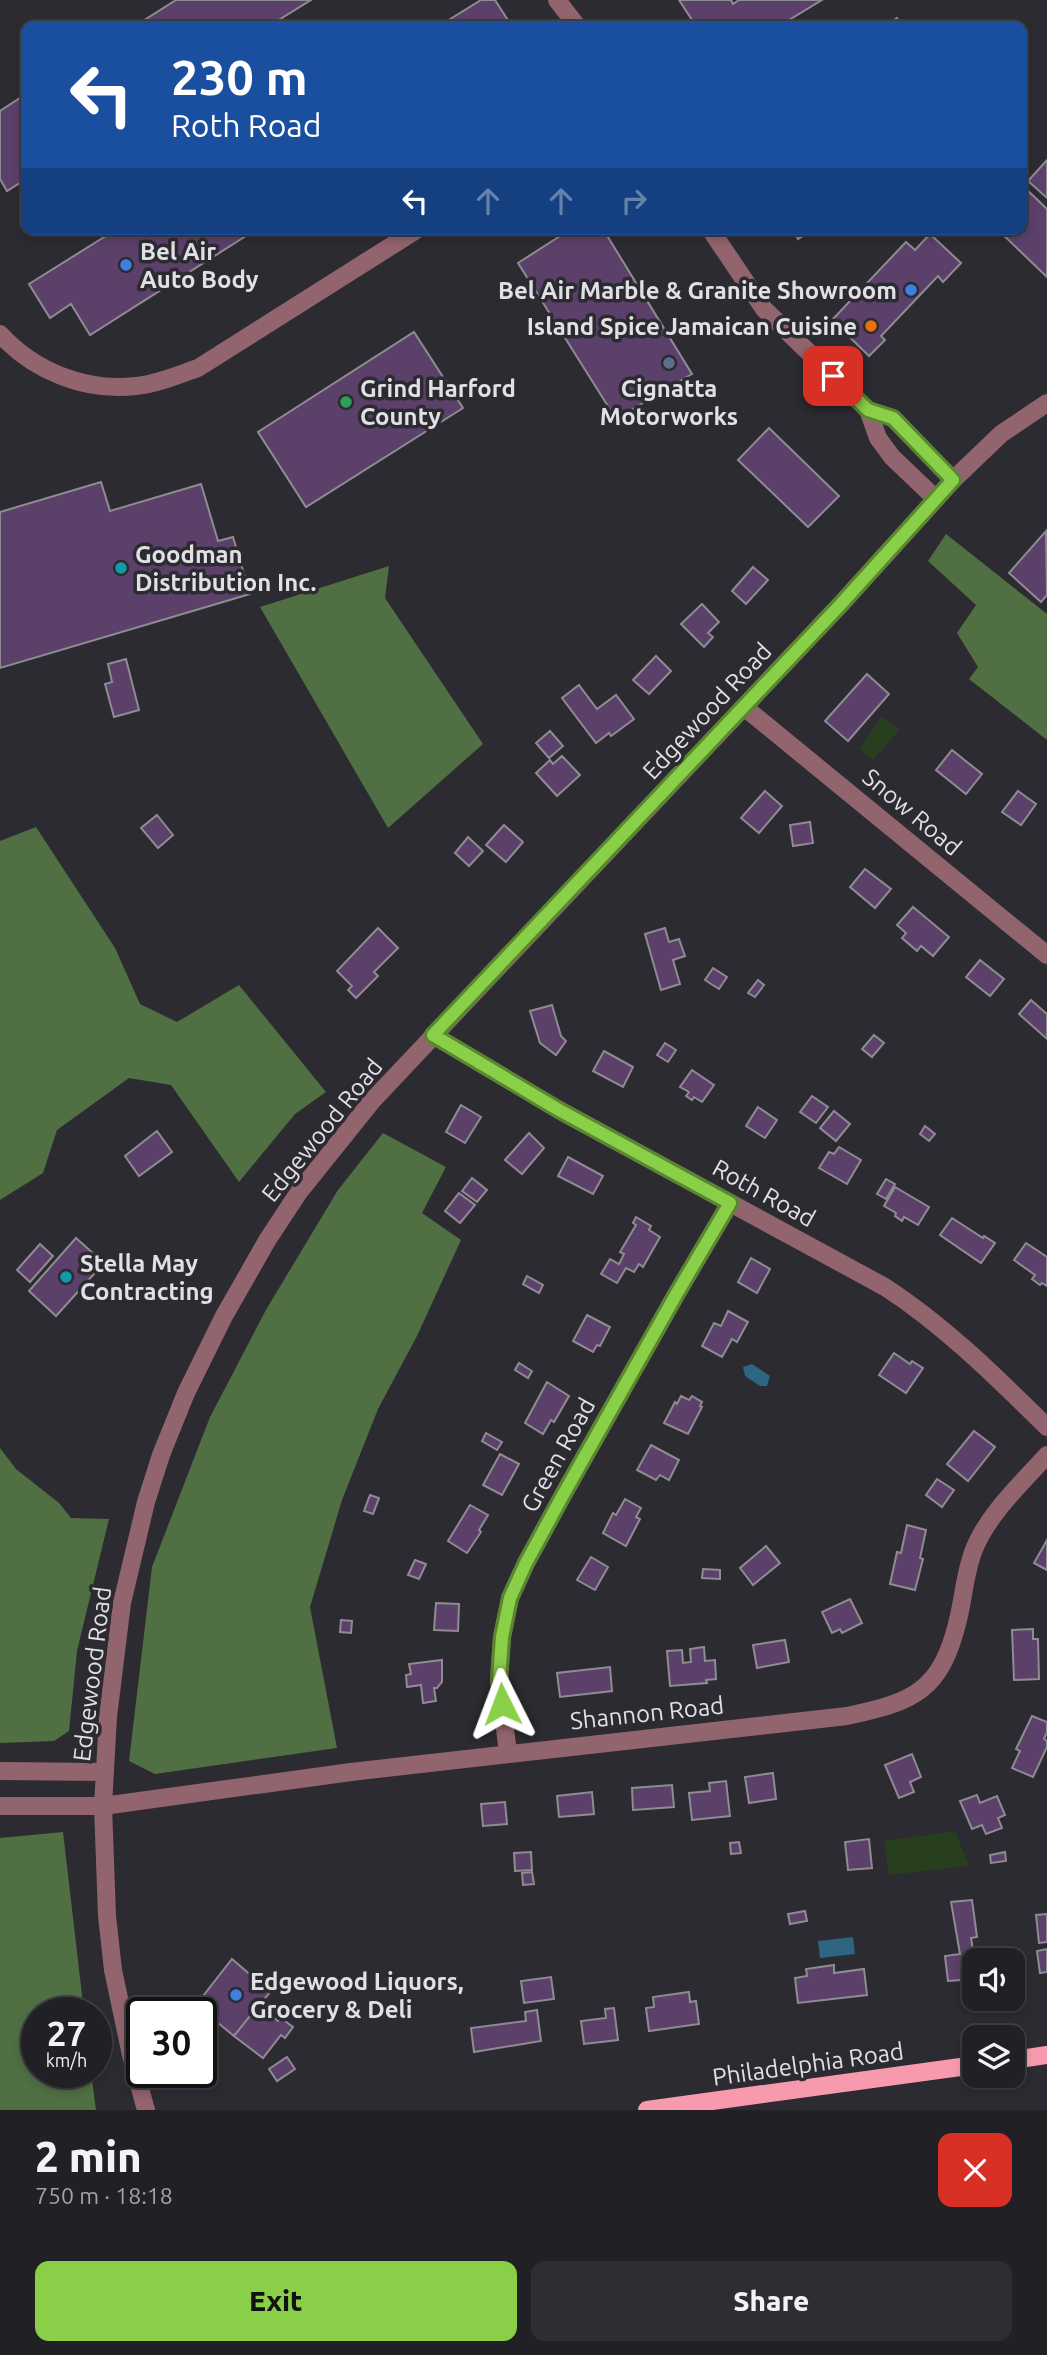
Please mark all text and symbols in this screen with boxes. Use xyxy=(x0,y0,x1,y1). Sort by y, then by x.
icon: left xyxy=(56,49,147,140)
text: 230 m xyxy=(171,49,308,104)
text: Roth Road xyxy=(171,107,322,143)
icon: left xyxy=(396,182,434,220)
icon: ahead xyxy=(469,182,507,220)
icon: ahead xyxy=(542,182,580,220)
icon: right xyxy=(615,182,653,220)
place label: Bel Air Auto Body xyxy=(140,238,259,293)
marker: Bel Air Auto Body xyxy=(118,257,134,273)
place label: Bel Air Marble & Granite Showroom xyxy=(498,277,897,304)
marker: Bel Air Marble & Granite Showroom xyxy=(903,282,919,298)
place label: Island Spice Jamaican Cuisine xyxy=(527,313,857,340)
marker: Island Spice Jamaican Cuisine xyxy=(863,318,879,334)
pin xyxy=(803,346,863,406)
marker: Cignatta Motorworks xyxy=(661,355,677,371)
icon: arrive xyxy=(814,357,852,395)
place label: Grind Harford County xyxy=(360,375,516,430)
place label: Cignatta Motorworks xyxy=(600,375,738,430)
marker: Grind Harford County xyxy=(338,394,354,410)
place label: Goodman Distribution Inc. xyxy=(135,541,316,596)
marker: Goodman Distribution Inc. xyxy=(113,560,129,576)
street label: Edgewood Road xyxy=(637,637,777,785)
street label: Snow Road xyxy=(857,763,967,861)
street label: Edgewood Road xyxy=(256,1053,388,1207)
street label: Roth Road xyxy=(708,1154,820,1232)
place label: Stella May Contracting xyxy=(80,1250,214,1305)
marker: Stella May Contracting xyxy=(58,1269,74,1285)
street label: Green Road xyxy=(516,1393,600,1517)
street label: Edgewood Road xyxy=(68,1585,116,1763)
position arrow xyxy=(465,1667,539,1741)
street label: Shannon Road xyxy=(569,1691,725,1735)
map controls xyxy=(962,1948,1025,2088)
button: sound xyxy=(962,1948,1025,2011)
place label: Edgewood Liquors, Grocery & Deli xyxy=(250,1968,464,2023)
marker: Edgewood Liquors, Grocery & Deli xyxy=(228,1987,244,2003)
speed limit sign: 30 xyxy=(126,1997,217,2088)
text: 27 xyxy=(47,2013,86,2053)
button: layers xyxy=(962,2025,1025,2088)
street label: Philadelphia Road xyxy=(711,2037,905,2091)
text: km/h xyxy=(46,2050,87,2070)
text: 2 min xyxy=(35,2133,142,2180)
button: close xyxy=(938,2133,1012,2207)
text: 750 m · 18:18 xyxy=(35,2183,173,2208)
button: Exit xyxy=(35,2261,517,2341)
button: Share xyxy=(531,2261,1012,2341)

